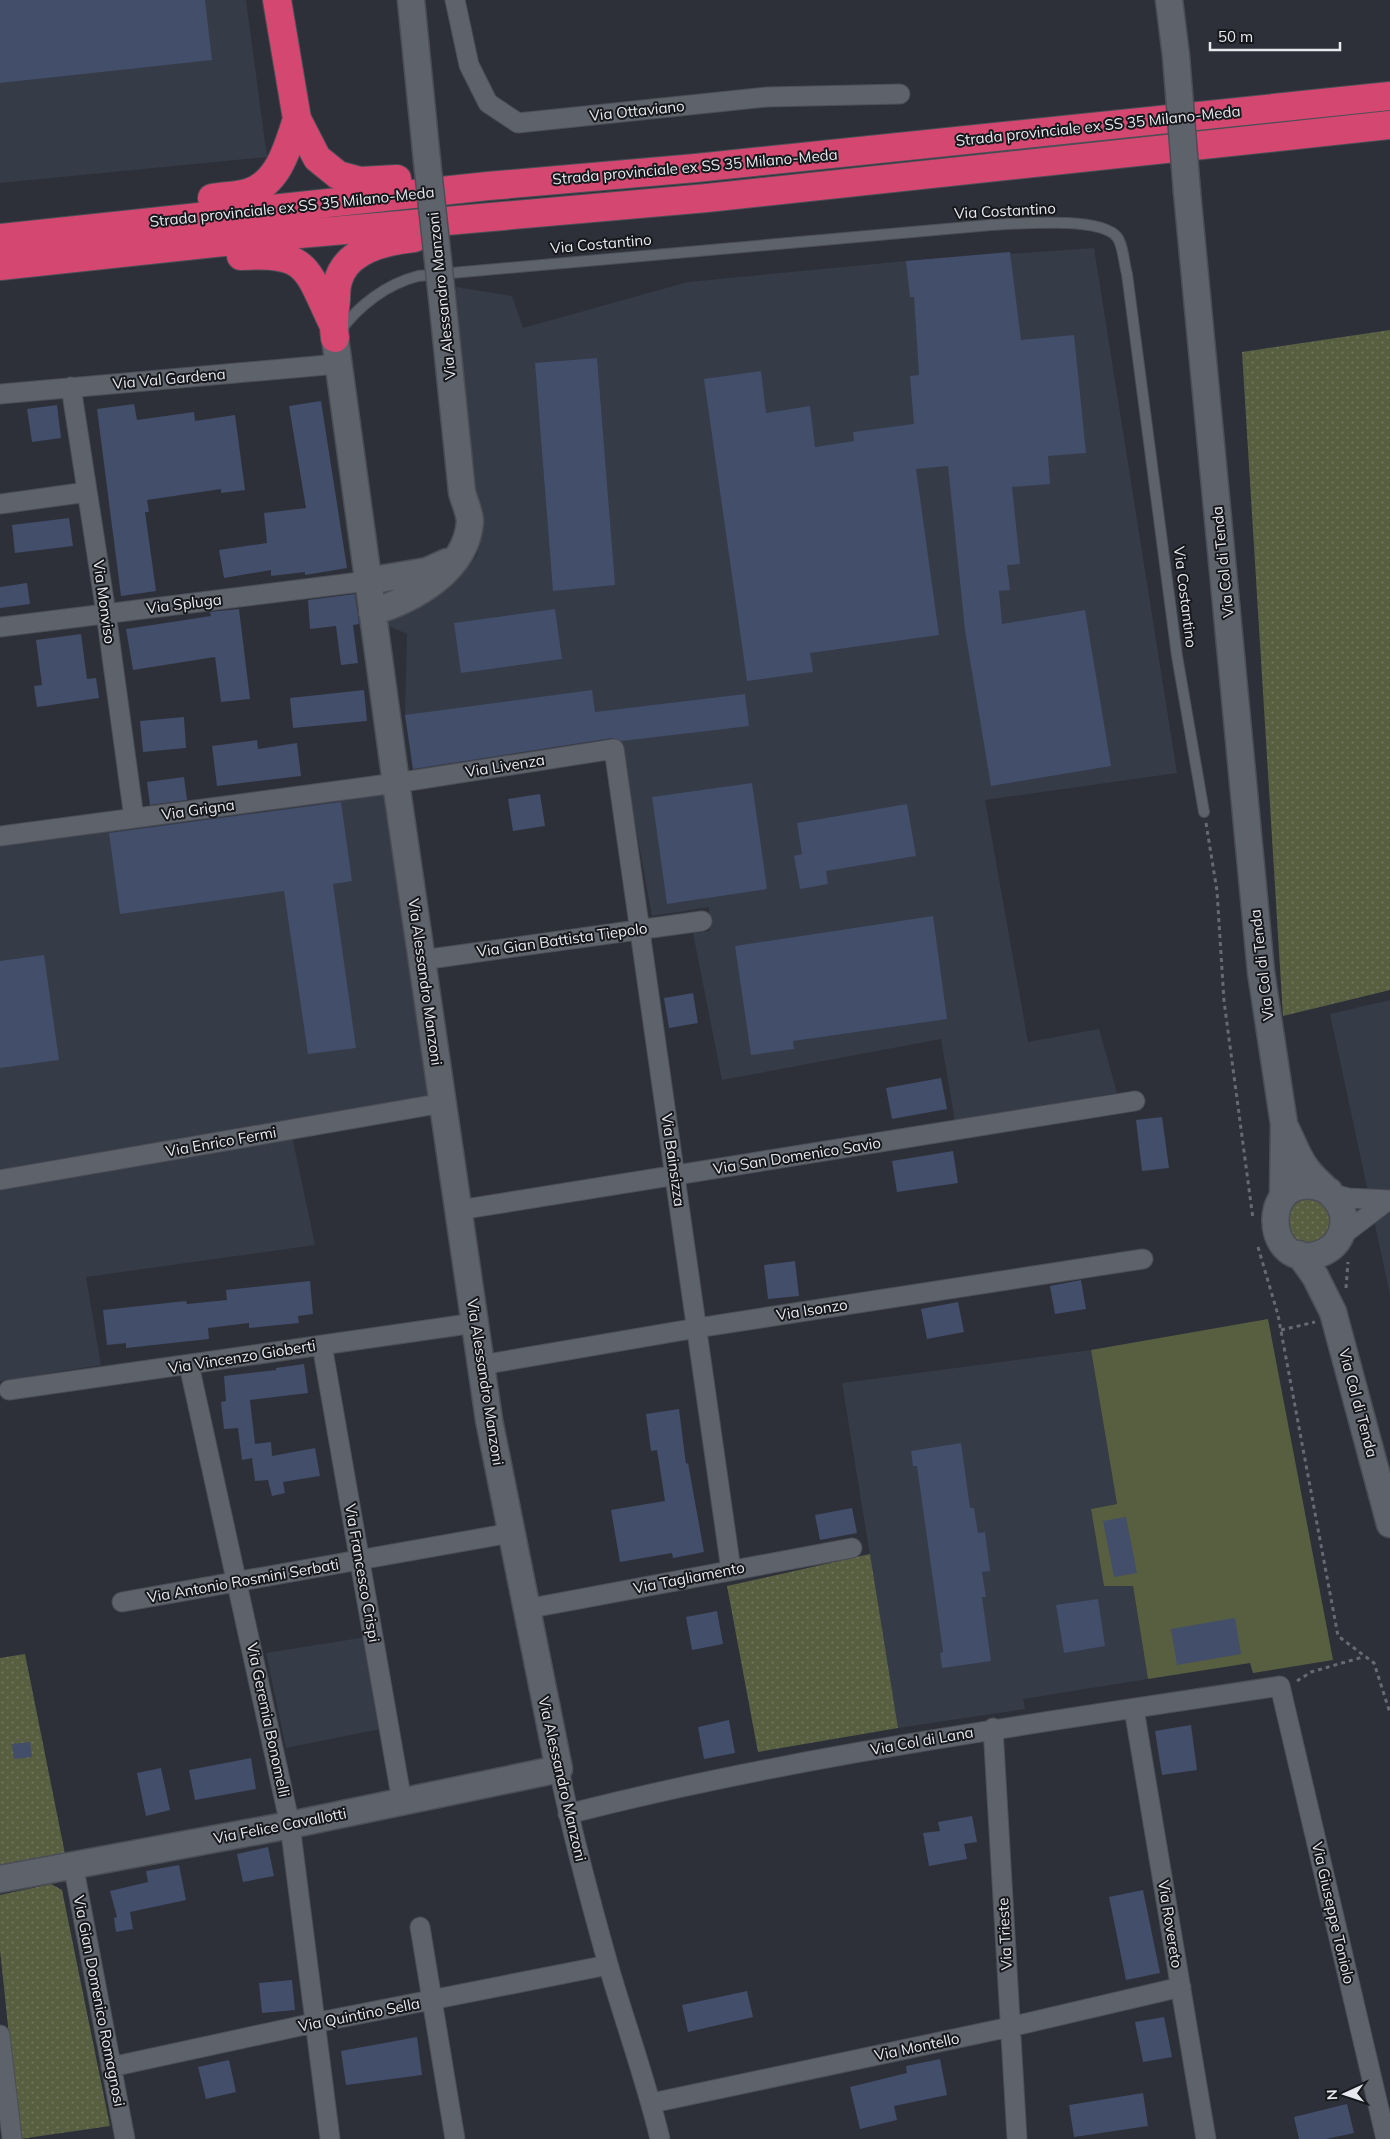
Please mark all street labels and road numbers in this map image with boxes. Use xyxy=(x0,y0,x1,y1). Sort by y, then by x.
street label: Via Ottaviano xyxy=(588,96,686,125)
street label: Strada provinciale ex SS 35 Milano-Meda xyxy=(955,101,1241,150)
street label: Strada provinciale ex SS 35 Milano-Meda xyxy=(552,145,838,188)
street label: Strada provinciale ex SS 35 Milano-Meda xyxy=(149,182,435,231)
street label: Via Costantino xyxy=(954,198,1056,223)
street label: Via Alessandro Manzoni xyxy=(423,211,460,381)
street label: Via Costantino xyxy=(549,230,653,257)
street label: Via Val Gardena xyxy=(112,364,226,393)
street label: Via Col di Tenda xyxy=(1207,505,1238,619)
street label: Via Costantino xyxy=(1170,545,1201,649)
street label: Via Monviso xyxy=(89,559,120,645)
street label: Via Spluga xyxy=(145,589,223,618)
street label: Via Livenza xyxy=(464,750,546,781)
street label: Via Grigna xyxy=(160,795,236,824)
street label: Via Alessandro Manzoni xyxy=(404,897,447,1067)
street label: Via Col di Tenda xyxy=(1245,908,1278,1022)
street label: Via Gian Battista Tiepolo xyxy=(475,918,649,961)
street label: Via Bainsizza xyxy=(658,1112,689,1208)
street label: Via Enrico Fermi xyxy=(164,1122,278,1161)
street label: Via San Domenico Savio xyxy=(712,1133,882,1178)
street label: Via Isonzo xyxy=(775,1295,849,1325)
street label: Via Alessandro Manzoni xyxy=(463,1297,508,1467)
street label: Via Vincenzo Gioberti xyxy=(167,1335,317,1378)
street label: Via Col di Tenda xyxy=(1335,1346,1382,1459)
street label: Via Francesco Crispi xyxy=(341,1502,384,1644)
street label: Via Antonio Rosmini Serbati xyxy=(146,1554,340,1607)
street label: Via Tagliamento xyxy=(632,1557,746,1598)
street label: Via Geremia Bonomelli xyxy=(243,1641,294,1799)
street label: Via Alessandro Manzoni xyxy=(534,1695,591,1863)
street label: Via Col di Lana xyxy=(869,1722,975,1759)
street label: Via Felice Cavallotti xyxy=(212,1803,348,1848)
street label: Via Giuseppe Toniolo xyxy=(1308,1840,1359,1986)
street label: Via Rovereto xyxy=(1154,1879,1187,1969)
street label: Via Gian Domenico Romagnosi xyxy=(70,1894,129,2108)
street label: Via Trieste xyxy=(993,1897,1016,1971)
street label: Via Quintino Sella xyxy=(297,1993,421,2036)
street label: Via Montello xyxy=(873,2028,961,2065)

